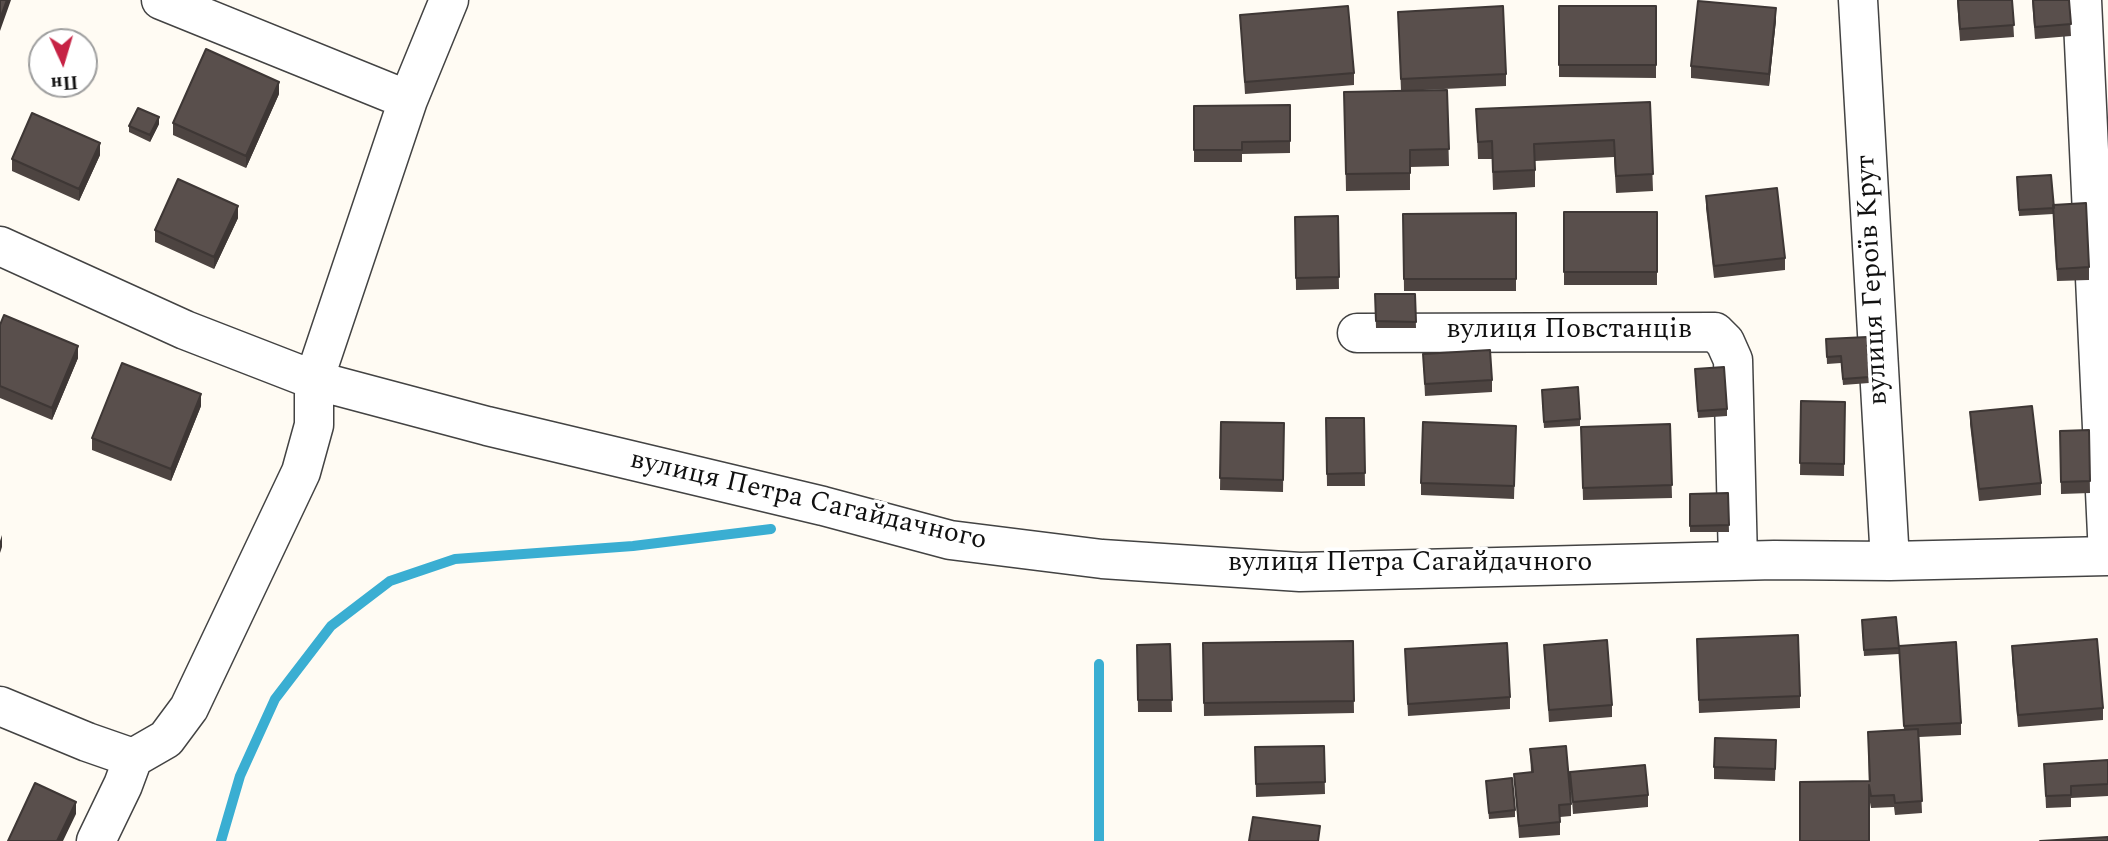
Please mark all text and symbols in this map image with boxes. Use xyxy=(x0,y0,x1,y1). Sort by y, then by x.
north arrow xyxy=(28,28,98,98)
text: Пн xyxy=(50,67,79,98)
street label: вулиця Героїв Крут xyxy=(1851,154,1897,406)
street label: вулиця Повстанців xyxy=(1446,315,1692,349)
street label: вулиця Петра Сагайдачного xyxy=(627,445,989,559)
street label: вулиця Петра Сагайдачного xyxy=(1228,548,1592,582)

